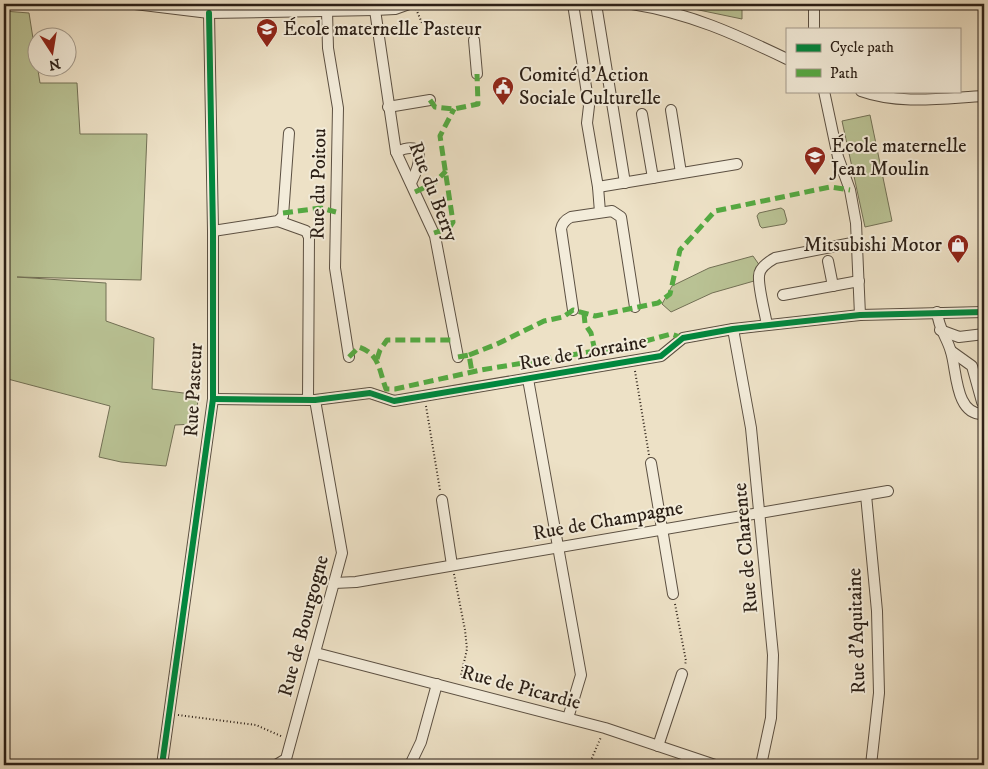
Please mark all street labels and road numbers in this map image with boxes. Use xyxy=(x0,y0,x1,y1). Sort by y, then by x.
street label: Rue du Poitou xyxy=(306,128,332,240)
street label: Rue du Berry xyxy=(403,139,464,246)
street label: Rue de Lorraine xyxy=(517,329,649,377)
street label: Rue Pasteur xyxy=(179,342,209,438)
street label: Rue de Charente xyxy=(728,482,764,614)
street label: Rue de Champagne xyxy=(531,495,685,547)
street label: Rue de Bourgogne xyxy=(273,553,335,699)
street label: Rue d'Aquitaine xyxy=(842,568,872,694)
street label: Rue de Picardie xyxy=(458,660,584,716)

